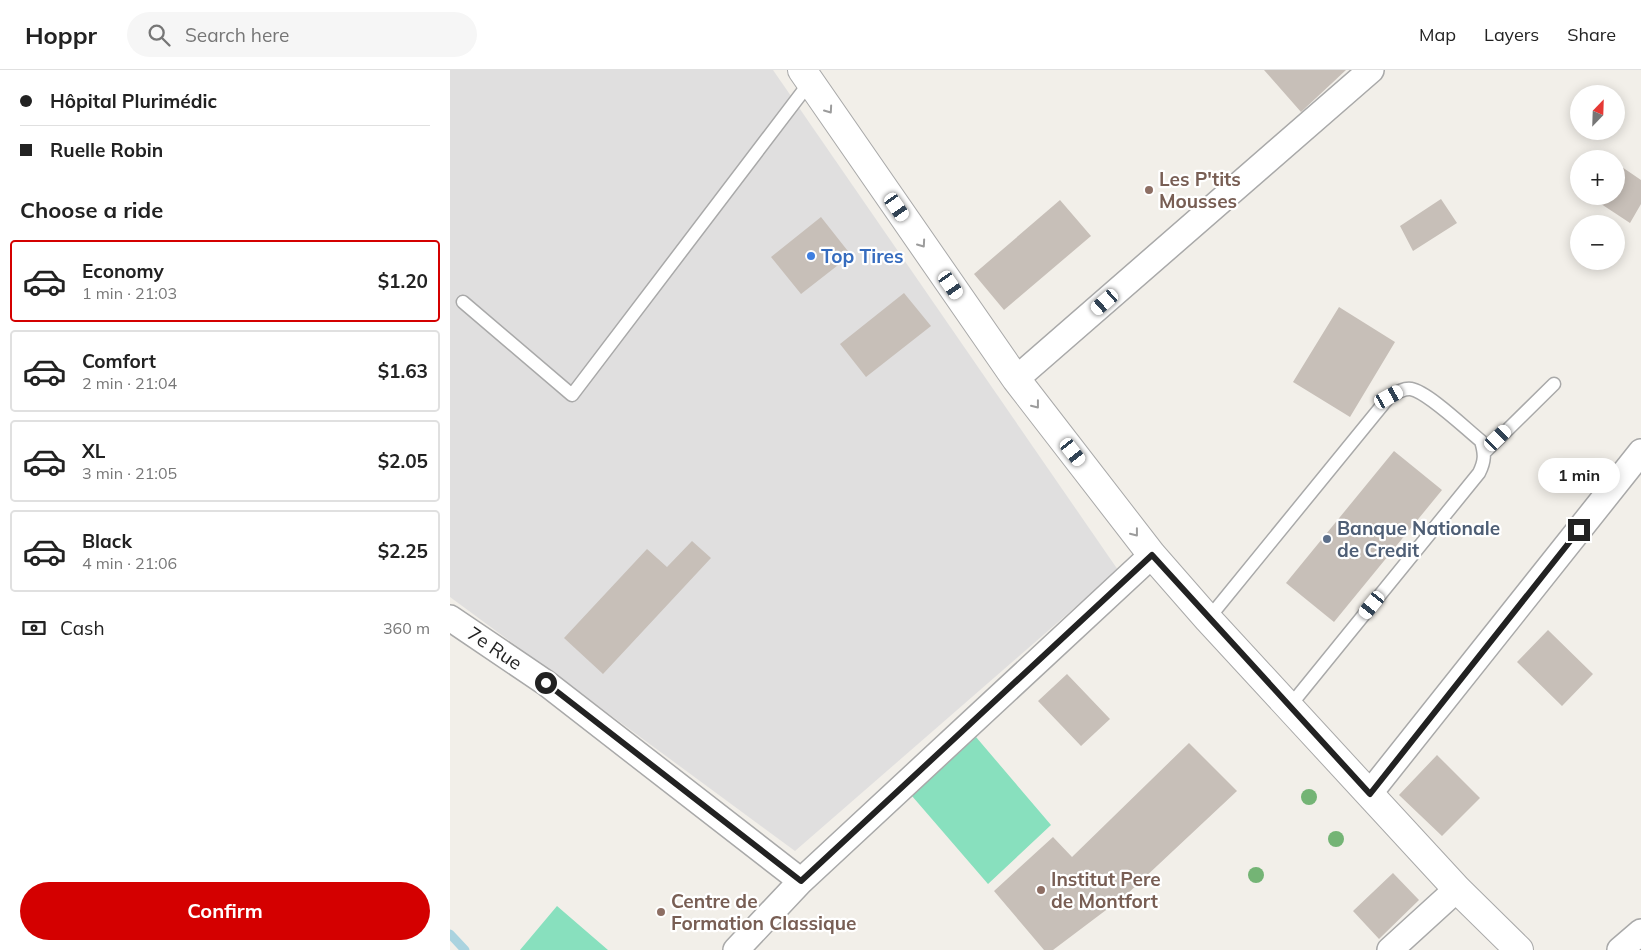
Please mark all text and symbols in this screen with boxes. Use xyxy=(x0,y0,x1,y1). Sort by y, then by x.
search box xyxy=(127,12,477,57)
text: Hoppr xyxy=(25,20,97,50)
icon: search xyxy=(145,21,173,49)
text: Search here xyxy=(185,23,289,47)
text: Map xyxy=(1419,23,1456,46)
text: Layers xyxy=(1484,23,1539,46)
text: Share xyxy=(1567,23,1616,46)
north arrow xyxy=(1570,85,1625,140)
map controls xyxy=(1570,85,1625,270)
text: Hôpital Plurimédic xyxy=(50,89,217,113)
one-way arrow xyxy=(823,104,832,114)
text: Ruelle Robin xyxy=(50,138,163,162)
button: + xyxy=(1570,150,1625,205)
place label: Les P'tits Mousses xyxy=(1159,167,1241,213)
marker: Les P'tits Mousses xyxy=(1143,184,1155,196)
car xyxy=(882,190,911,224)
text: Choose a ride xyxy=(20,196,163,224)
button: − xyxy=(1570,215,1625,270)
one-way arrow xyxy=(916,238,925,247)
place label: Top Tires xyxy=(821,244,903,268)
marker: Top Tires xyxy=(805,250,817,262)
icon: car xyxy=(22,259,67,304)
text: Economy xyxy=(82,259,164,283)
car xyxy=(936,268,965,302)
text: $1.20 xyxy=(378,269,428,293)
text: 1 min · 21:03 xyxy=(82,283,177,303)
car xyxy=(1088,286,1121,318)
icon: car xyxy=(22,349,67,394)
text: Comfort xyxy=(82,349,156,373)
text: $1.63 xyxy=(378,359,428,383)
text: 2 min · 21:04 xyxy=(82,373,177,393)
car xyxy=(1372,383,1405,411)
one-way arrow xyxy=(1030,399,1039,409)
car xyxy=(1482,422,1514,454)
car xyxy=(1057,436,1088,468)
icon: car xyxy=(22,439,67,484)
text: XL xyxy=(82,439,105,463)
text: $2.05 xyxy=(378,449,428,473)
callout: 1 min xyxy=(1538,458,1620,492)
text: 3 min · 21:05 xyxy=(82,463,177,483)
text: 1 min xyxy=(1558,465,1600,485)
place label: Banque Nationale de Credit xyxy=(1337,516,1500,562)
route end xyxy=(1568,519,1590,541)
one-way arrow xyxy=(1130,527,1138,536)
icon: car xyxy=(22,529,67,574)
text: Black xyxy=(82,529,132,553)
marker: Banque Nationale de Credit xyxy=(1321,533,1333,545)
text: $2.25 xyxy=(378,539,428,563)
text: 4 min · 21:06 xyxy=(82,553,177,573)
car xyxy=(1356,589,1387,621)
icon: cash xyxy=(20,614,48,642)
text: Cash xyxy=(60,616,105,640)
text: 360 m xyxy=(383,618,430,638)
street label: 7e Rue xyxy=(463,621,527,675)
route start xyxy=(535,672,557,694)
place label: Institut Pere de Montfort xyxy=(1051,867,1161,913)
button: Confirm xyxy=(20,882,430,940)
marker: Institut Pere de Montfort xyxy=(1035,884,1047,896)
place label: Centre de Formation Classique xyxy=(671,889,856,935)
marker: Centre de Formation Classique xyxy=(655,906,667,918)

